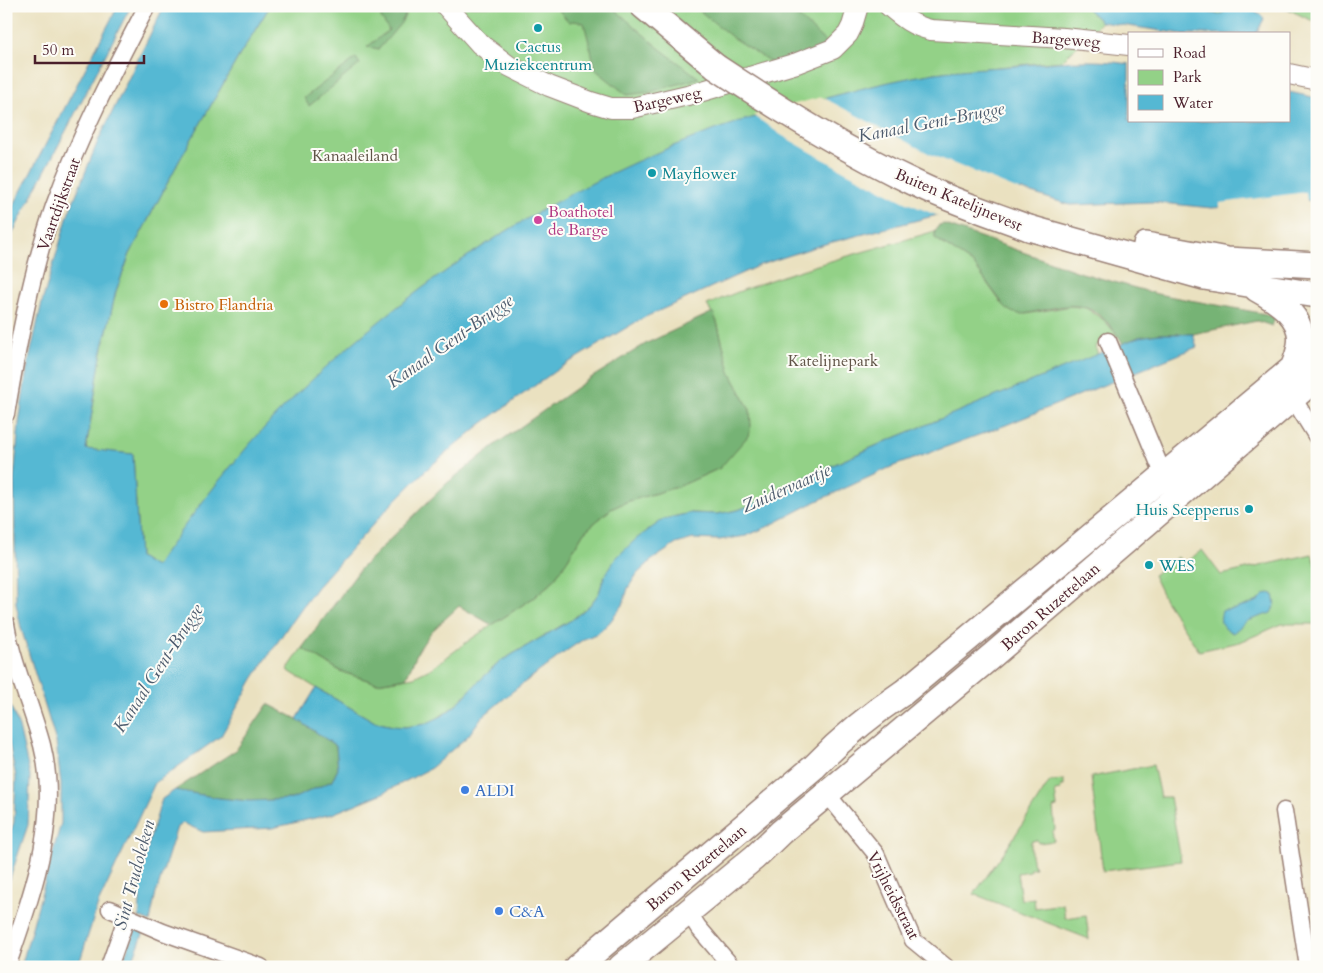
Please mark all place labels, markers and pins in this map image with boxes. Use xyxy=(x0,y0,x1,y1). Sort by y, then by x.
marker: Cactus Muziekcentrum xyxy=(532,22,544,34)
place label: Cactus Muziekcentrum xyxy=(484,36,593,76)
place label: Mayflower xyxy=(662,163,736,185)
marker: Mayflower xyxy=(646,167,658,179)
place label: Boathotel de Barge xyxy=(548,201,613,241)
marker: Boathotel de Barge xyxy=(532,214,544,226)
place label: Bistro Flandria xyxy=(174,294,274,316)
marker: Bistro Flandria xyxy=(158,298,170,310)
place label: Huis Scepperus xyxy=(1136,499,1239,521)
marker: Huis Scepperus xyxy=(1243,503,1255,515)
place label: WES xyxy=(1158,555,1195,577)
marker: WES xyxy=(1143,559,1155,571)
place label: ALDI xyxy=(475,780,515,802)
marker: ALDI xyxy=(459,784,471,796)
place label: C&A xyxy=(509,901,545,923)
marker: C&A xyxy=(493,905,505,917)

